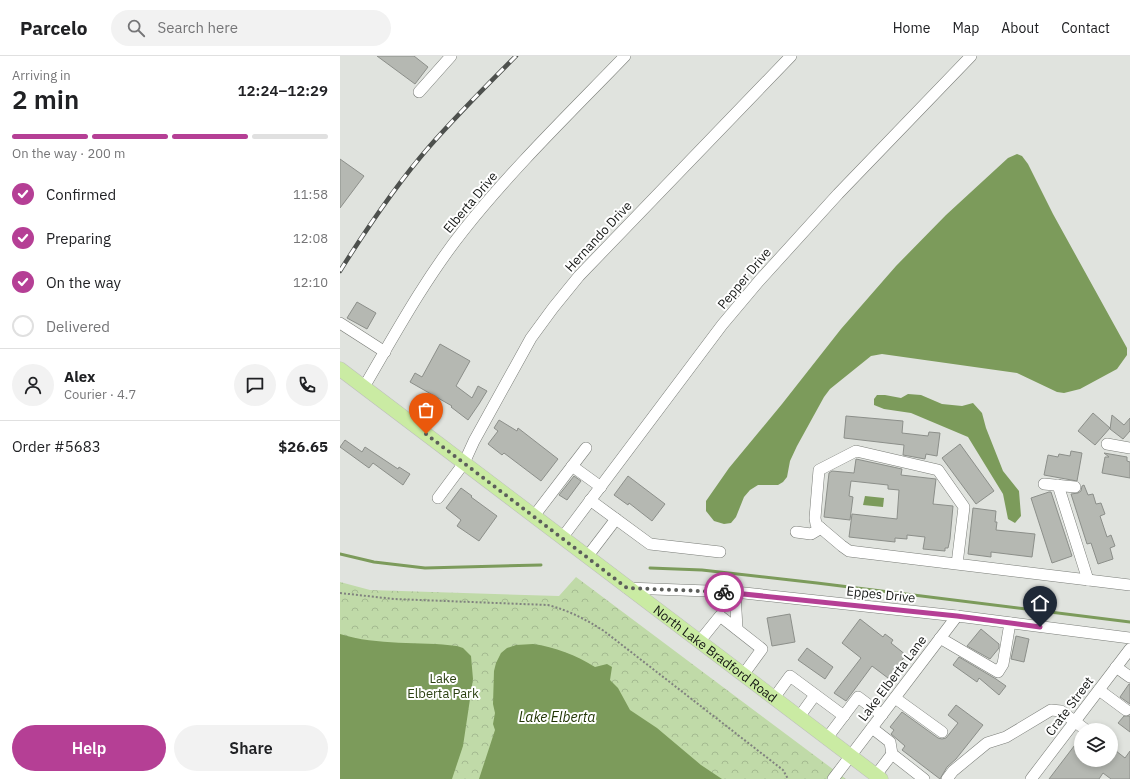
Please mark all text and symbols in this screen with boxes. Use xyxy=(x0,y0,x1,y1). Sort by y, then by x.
search box xyxy=(111,10,391,46)
text: Parcelo xyxy=(20,16,87,40)
icon: search xyxy=(125,17,147,39)
text: Search here xyxy=(157,18,238,37)
text: Home xyxy=(893,19,930,37)
text: Map xyxy=(952,19,979,37)
text: About xyxy=(1001,19,1039,37)
text: Contact xyxy=(1061,19,1110,37)
text: Arriving in xyxy=(12,67,71,84)
text: 12:24–12:29 xyxy=(238,81,328,100)
text: 2 min xyxy=(12,82,79,116)
text: On the way · 200 m xyxy=(12,145,125,162)
street label: Elberta Drive xyxy=(440,168,501,237)
icon: check xyxy=(12,183,34,205)
text: Confirmed xyxy=(46,185,116,204)
text: 11:58 xyxy=(293,186,328,203)
street label: Hernando Drive xyxy=(561,197,636,275)
icon: check xyxy=(12,227,34,249)
text: Preparing xyxy=(46,229,111,248)
text: 12:08 xyxy=(293,230,328,247)
street label: Pepper Drive xyxy=(714,244,775,313)
icon: check xyxy=(12,271,34,293)
text: On the way xyxy=(46,273,121,292)
text: 12:10 xyxy=(293,274,328,291)
text: Delivered xyxy=(46,317,110,336)
button: person xyxy=(12,364,54,406)
button: chat xyxy=(234,364,276,406)
button: phone xyxy=(286,364,328,406)
text: Alex xyxy=(64,367,95,386)
text: Courier · 4.7 xyxy=(64,386,136,403)
pin xyxy=(409,393,443,434)
icon: bag xyxy=(415,399,437,421)
text: Order #5683 xyxy=(12,437,101,456)
text: $26.65 xyxy=(278,437,328,456)
courier xyxy=(704,572,744,612)
icon: bike xyxy=(713,581,735,603)
street label: Eppes Drive xyxy=(846,582,916,607)
pin xyxy=(1023,586,1057,627)
icon: home xyxy=(1029,592,1051,614)
street label: North Lake Bradford Road xyxy=(650,601,780,706)
street label: Lake Elberta Lane xyxy=(854,632,930,725)
park label: Lake Elberta Park xyxy=(407,670,479,702)
street label: Crate Street xyxy=(1042,673,1097,739)
water label: Lake Elberta xyxy=(519,708,595,726)
map controls xyxy=(1074,723,1118,767)
button: layers xyxy=(1074,723,1118,767)
button: Help xyxy=(12,725,166,771)
button: Share xyxy=(174,725,328,771)

